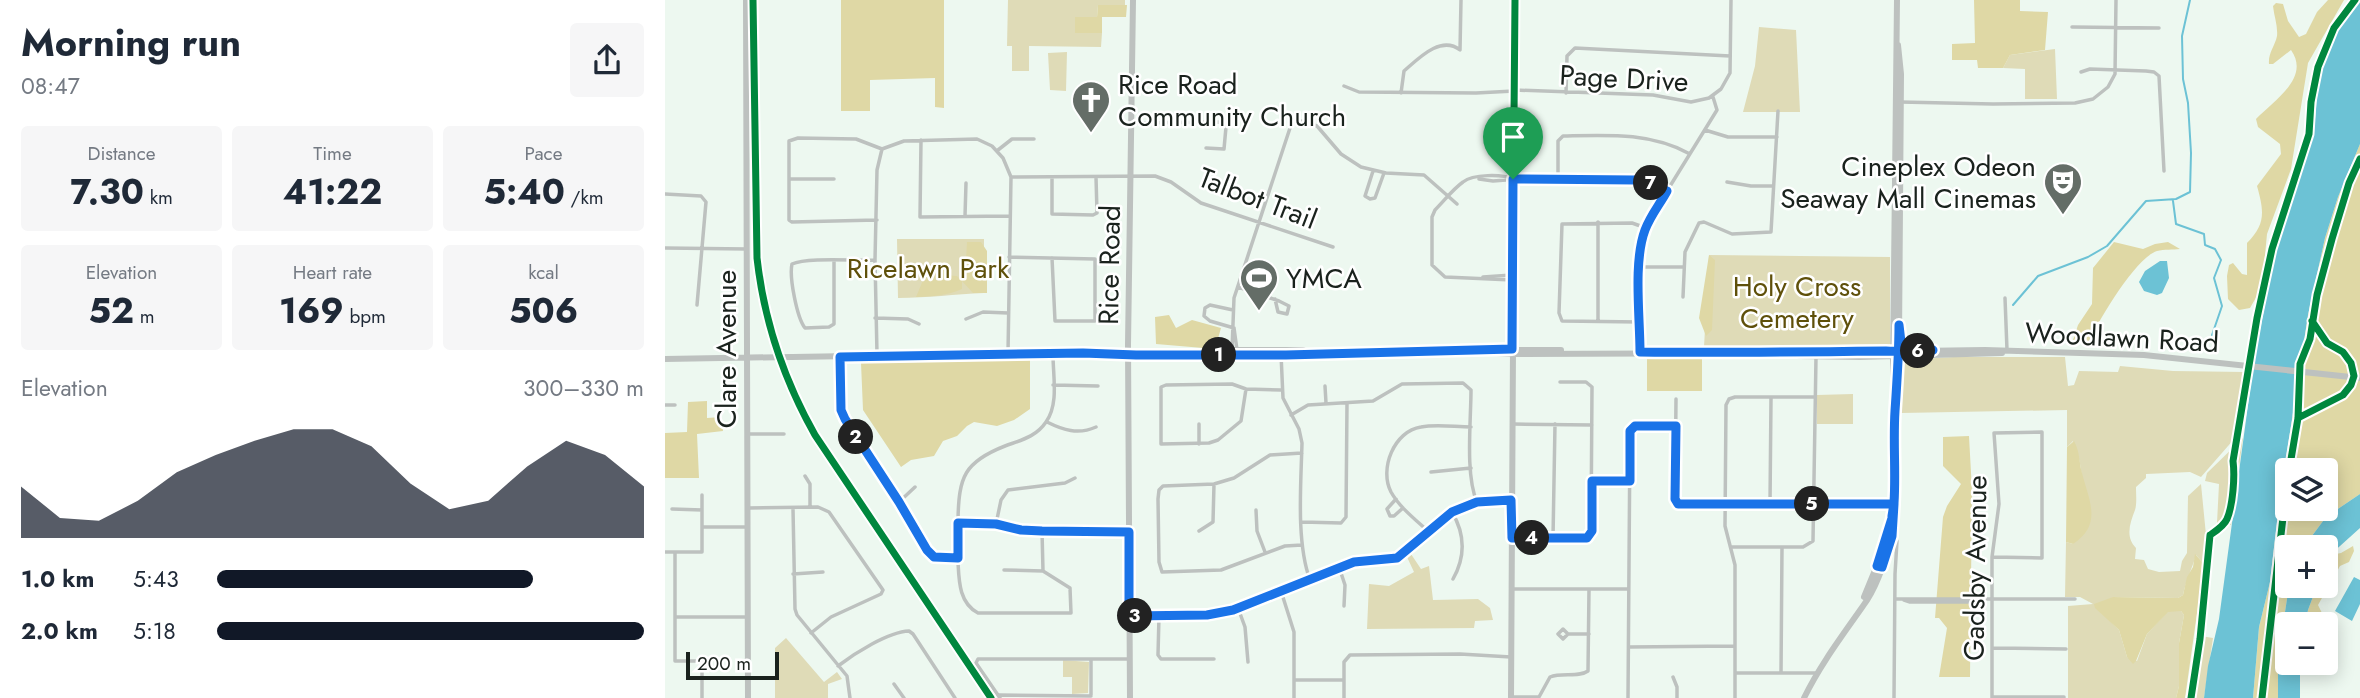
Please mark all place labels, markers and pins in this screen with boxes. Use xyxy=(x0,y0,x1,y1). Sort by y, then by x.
place label: Rice Road Community Church xyxy=(1118,64,1346,137)
church icon: Rice Road Community Church xyxy=(1070,79,1112,134)
pin xyxy=(1483,107,1543,179)
place label: Cineplex Odeon Seaway Mall Cinemas xyxy=(1780,146,2036,219)
theatre icon: Cineplex Odeon Seaway Mall Cinemas xyxy=(2042,161,2084,216)
pin: 7 xyxy=(1633,166,1669,200)
sports icon: YMCA xyxy=(1238,257,1280,312)
place label: YMCA xyxy=(1286,258,1362,299)
pin: 6 xyxy=(1901,334,1935,368)
pin: 1 xyxy=(1201,338,1237,372)
pin: 2 xyxy=(839,420,873,454)
pin: 5 xyxy=(1795,486,1829,522)
pin: 4 xyxy=(1515,520,1549,556)
pin: 3 xyxy=(1117,598,1153,634)

